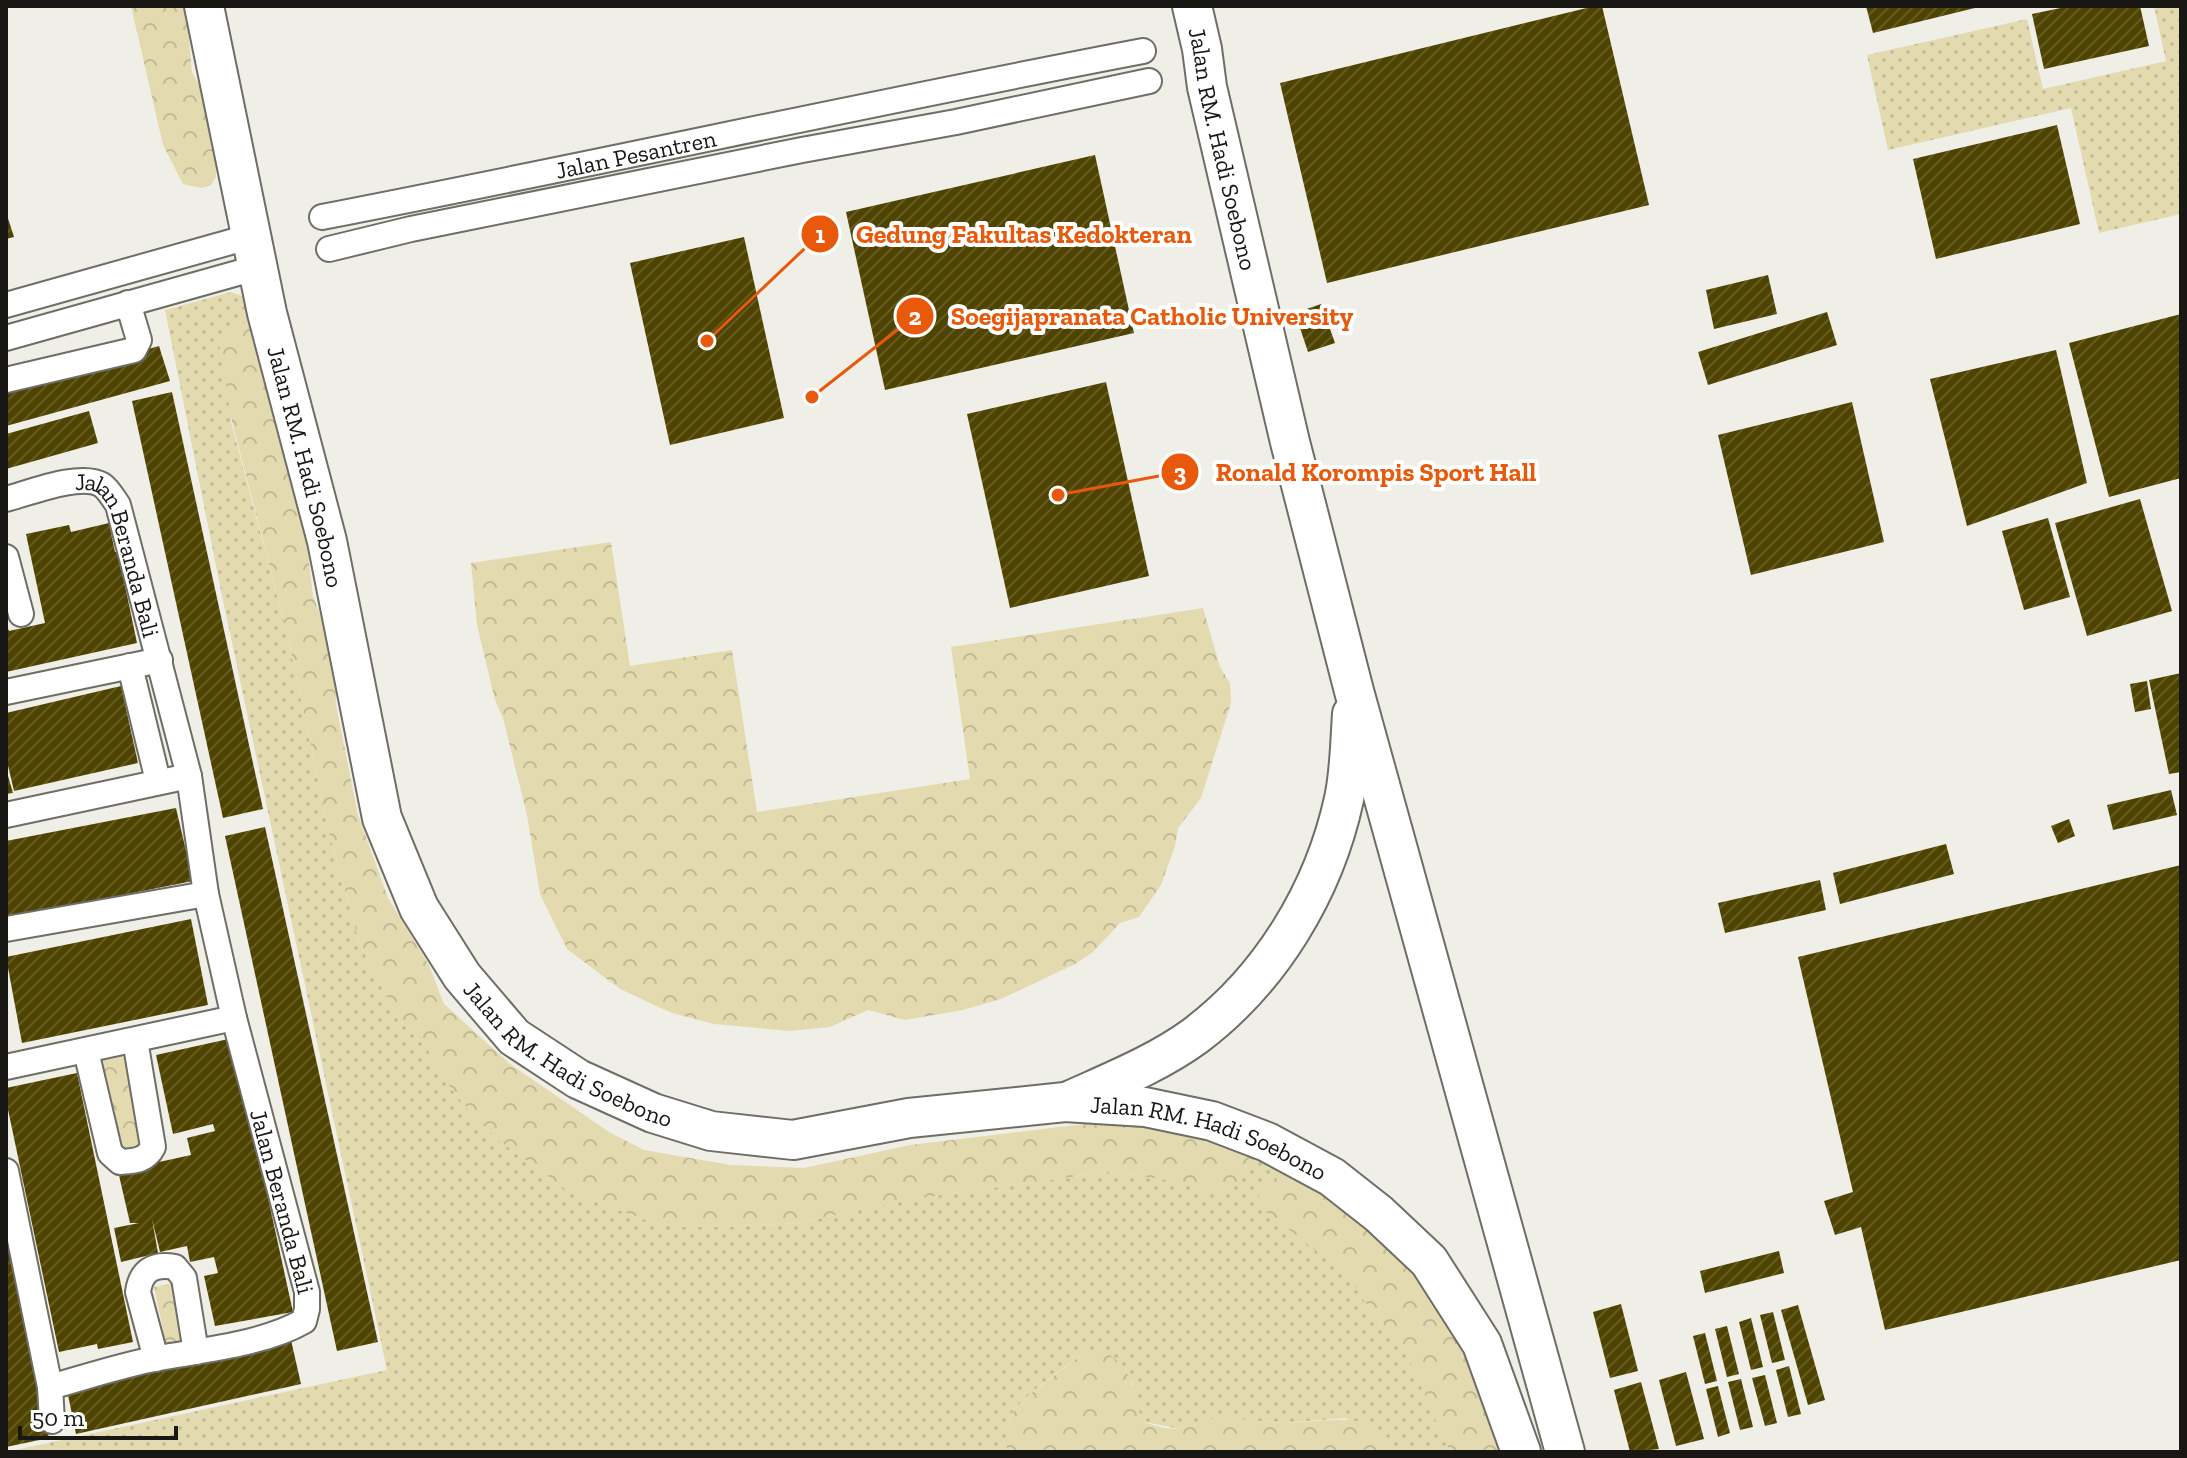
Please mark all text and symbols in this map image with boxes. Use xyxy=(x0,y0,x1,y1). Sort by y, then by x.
street label: Jalan RM. Hadi Soebono xyxy=(1183,24,1264,273)
street label: Jalan Pesantren xyxy=(553,123,719,184)
callout: Gedung Fakultas Kedokteran xyxy=(800,209,1208,259)
text: Gedung Fakultas Kedokteran xyxy=(856,218,1193,250)
text: 1 xyxy=(815,220,825,249)
callout: Soegijapranata Catholic University xyxy=(895,291,1369,341)
text: Soegijapranata Catholic University xyxy=(951,300,1354,332)
text: 2 xyxy=(909,302,922,331)
street label: Jalan RM. Hadi Soebono xyxy=(262,343,350,590)
callout: Ronald Korompis Sport Hall xyxy=(1160,447,1553,497)
text: Ronald Korompis Sport Hall xyxy=(1216,456,1536,488)
text: 3 xyxy=(1174,458,1187,487)
street label: Jalan Beranda Bali xyxy=(74,466,167,641)
street label: Jalan RM. Hadi Soebono xyxy=(458,975,676,1133)
street label: Jalan RM. Hadi Soebono xyxy=(1090,1089,1332,1186)
street label: Jalan Beranda Bali xyxy=(244,1106,321,1297)
scale bar xyxy=(20,1390,176,1440)
text: 50 m xyxy=(32,1403,85,1432)

